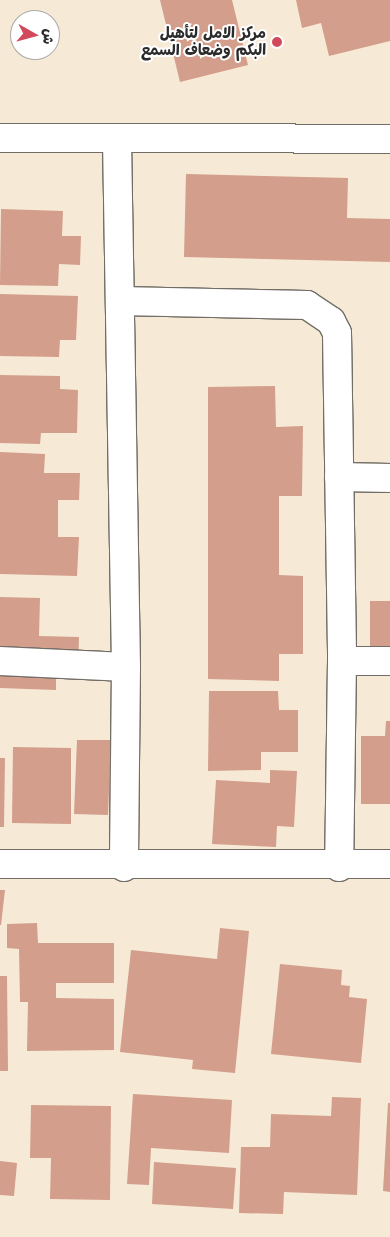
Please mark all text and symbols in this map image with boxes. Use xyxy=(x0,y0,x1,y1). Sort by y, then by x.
north arrow xyxy=(10,10,60,60)
place label: مركز الامل لتأهيل البكم وضعاف السمع xyxy=(141,24,266,59)
text: ش xyxy=(39,28,59,45)
marker: مركز الامل لتأهيل البكم وضعاف السمع xyxy=(270,35,284,49)

